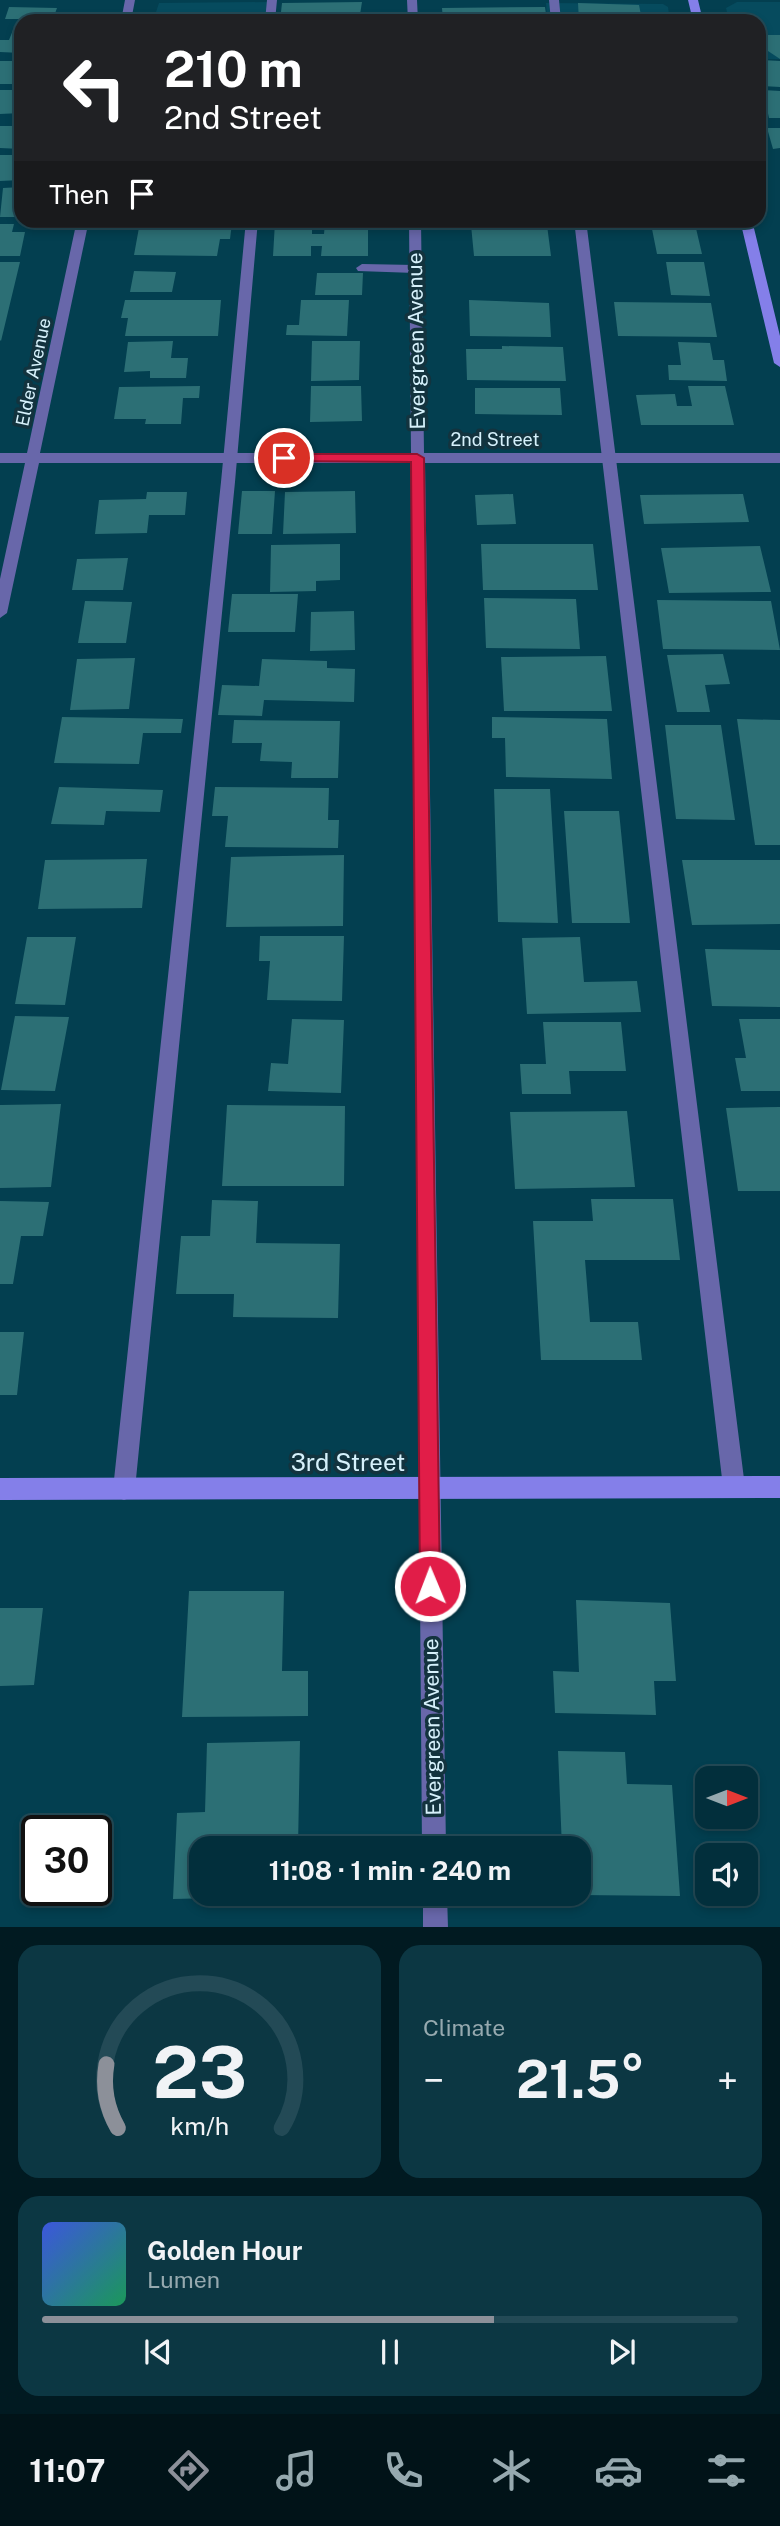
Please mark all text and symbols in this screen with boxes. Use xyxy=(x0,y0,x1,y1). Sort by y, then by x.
text: 210 m xyxy=(164,40,303,98)
icon: left xyxy=(49,42,140,133)
text: 2nd Street xyxy=(164,99,322,136)
icon: arrive xyxy=(123,175,161,213)
text: Then xyxy=(49,179,109,210)
street label: Evergreen Avenue xyxy=(402,252,430,430)
street label: Elder Avenue xyxy=(11,316,55,428)
pin xyxy=(254,428,314,488)
street label: 2nd Street xyxy=(451,429,539,450)
icon: arrive xyxy=(265,439,303,477)
street label: 3rd Street xyxy=(291,1448,405,1476)
position arrow xyxy=(393,1549,467,1623)
street label: Evergreen Avenue xyxy=(418,1638,446,1816)
north arrow xyxy=(695,1766,758,1829)
map controls xyxy=(695,1766,758,1906)
speed limit sign: 30 xyxy=(21,1815,112,1906)
button: sound xyxy=(695,1843,758,1906)
text: 11:08 · 1 min · 240 m xyxy=(269,1855,511,1886)
text: Climate xyxy=(423,2014,505,2041)
text: 23 xyxy=(152,2029,247,2114)
text: 21.5° xyxy=(516,2049,645,2110)
text: − xyxy=(423,2058,444,2103)
text: + xyxy=(717,2058,738,2103)
text: km/h xyxy=(170,2110,229,2140)
text: Golden Hour xyxy=(147,2235,302,2266)
text: Lumen xyxy=(147,2266,220,2293)
icon: previous xyxy=(139,2333,177,2371)
icon: pause xyxy=(371,2333,409,2371)
icon: next xyxy=(603,2333,641,2371)
icon: directions xyxy=(164,2446,213,2495)
icon: music xyxy=(272,2446,321,2495)
icon: phone xyxy=(379,2446,428,2495)
icon: climate xyxy=(487,2446,536,2495)
icon: car xyxy=(594,2446,643,2495)
icon: filters xyxy=(702,2446,751,2495)
text: 11:07 xyxy=(29,2452,105,2489)

